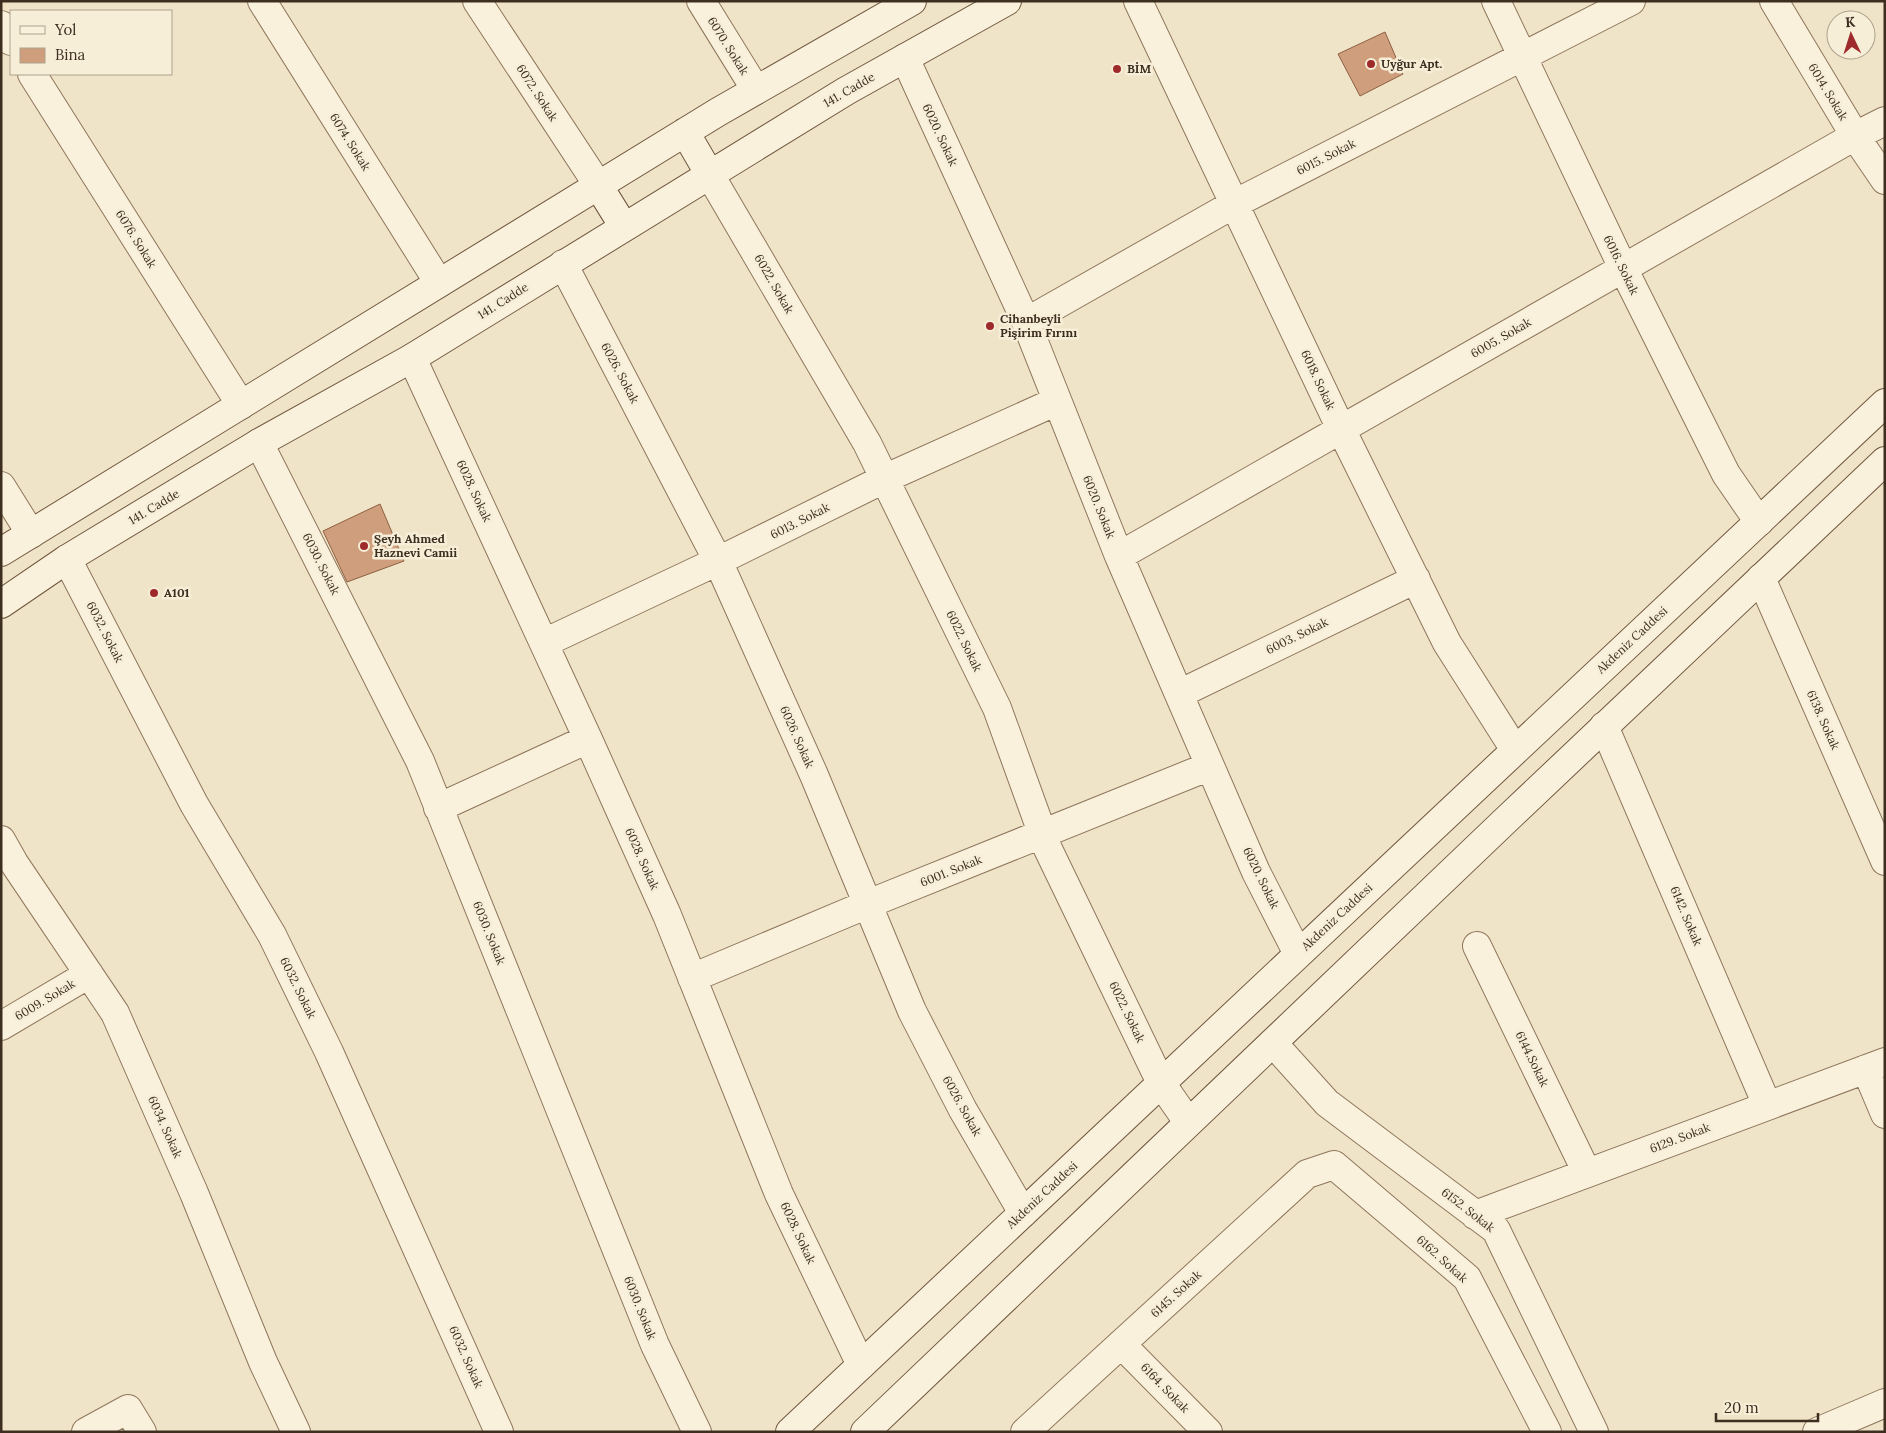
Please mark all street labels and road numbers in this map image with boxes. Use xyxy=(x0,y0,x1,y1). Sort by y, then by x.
street label: 6070. Sokak xyxy=(705,14,753,78)
street label: 6014. Sokak xyxy=(1805,60,1852,124)
street label: 6072. Sokak xyxy=(513,61,562,125)
street label: 141. Cadde xyxy=(820,69,878,110)
street label: 6020. Sokak xyxy=(919,101,962,169)
street label: 6074. Sokak xyxy=(327,110,374,174)
street label: 6015. Sokak xyxy=(1294,135,1358,178)
street label: 6076. Sokak xyxy=(113,207,160,271)
street label: 6016. Sokak xyxy=(1601,232,1643,298)
street label: 6022. Sokak xyxy=(751,251,798,317)
street label: 141. Cadde xyxy=(475,279,531,322)
street label: 6005. Sokak xyxy=(1468,314,1534,361)
street label: 6026. Sokak xyxy=(598,340,643,406)
street label: 6018. Sokak xyxy=(1298,347,1339,413)
street label: 6028. Sokak xyxy=(454,457,496,525)
street label: 6020. Sokak xyxy=(1080,473,1119,541)
street label: 141. Cadde xyxy=(126,485,182,528)
street label: 6013. Sokak xyxy=(768,499,832,542)
street label: 6030. Sokak xyxy=(299,530,344,598)
street label: 6032. Sokak xyxy=(84,599,127,665)
street label: Akdeniz Caddesi xyxy=(1592,603,1670,677)
street label: 6022. Sokak xyxy=(943,608,986,674)
street label: 6003. Sokak xyxy=(1263,614,1331,657)
street label: 6138. Sokak xyxy=(1804,688,1843,752)
street label: 6026. Sokak xyxy=(777,703,818,771)
street label: 6028. Sokak xyxy=(622,825,663,893)
street label: 6020. Sokak xyxy=(1240,844,1283,912)
street label: 6001. Sokak xyxy=(918,851,984,890)
street label: Akdeniz Caddesi xyxy=(1297,880,1375,954)
street label: 6142. Sokak xyxy=(1667,884,1706,948)
street label: 6030. Sokak xyxy=(470,899,509,967)
street label: 6032. Sokak xyxy=(277,955,320,1021)
street label: 6009. Sokak xyxy=(12,975,78,1023)
street label: 6022. Sokak xyxy=(1106,979,1149,1045)
street label: 6144.Sokak xyxy=(1513,1028,1553,1090)
street label: 6026. Sokak xyxy=(940,1073,985,1139)
street label: 6034. Sokak xyxy=(145,1093,186,1161)
street label: 6129. Sokak xyxy=(1647,1119,1713,1156)
street label: Akdeniz Caddesi xyxy=(1002,1158,1080,1232)
street label: 6152. Sokak xyxy=(1439,1184,1498,1235)
street label: 6028. Sokak xyxy=(778,1199,820,1267)
street label: 6162. Sokak xyxy=(1414,1232,1471,1286)
street label: 6145. Sokak xyxy=(1147,1266,1205,1320)
street label: 6030. Sokak xyxy=(621,1274,660,1342)
street label: 6032. Sokak xyxy=(446,1323,487,1391)
street label: 6164. Sokak xyxy=(1138,1360,1193,1416)

